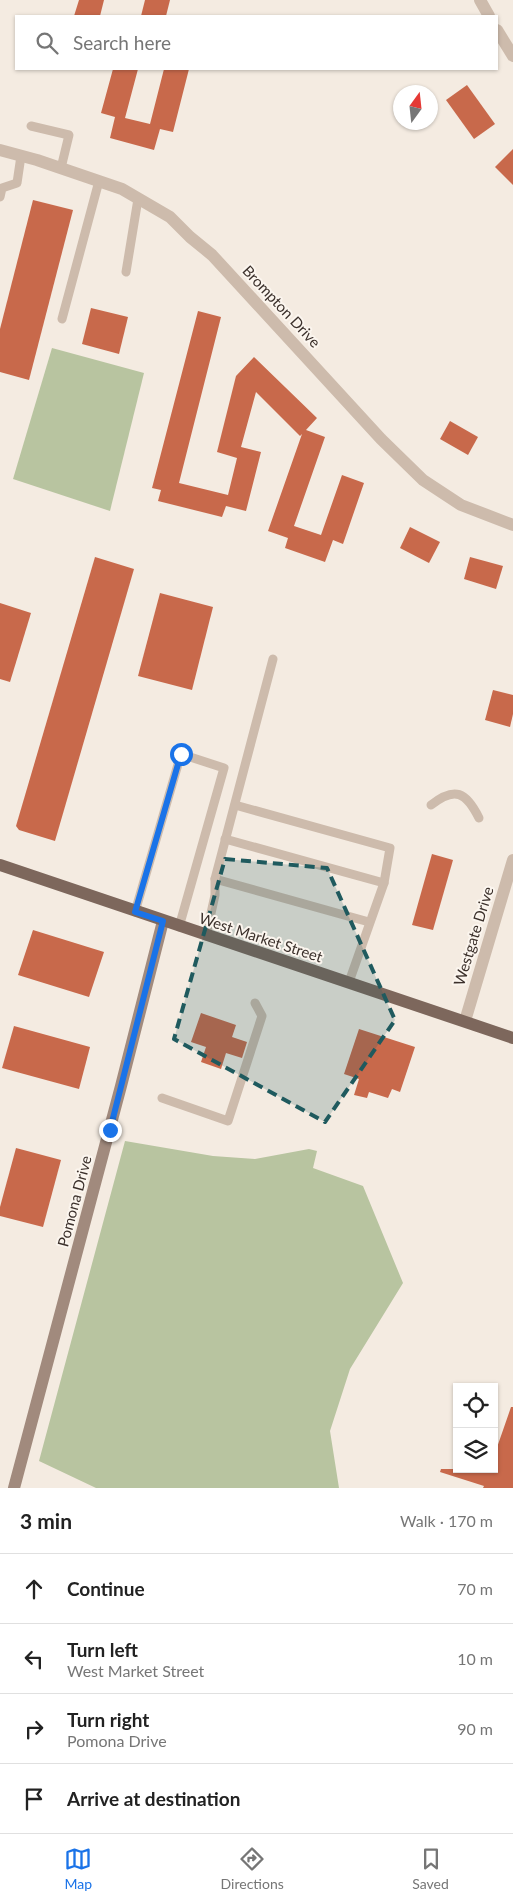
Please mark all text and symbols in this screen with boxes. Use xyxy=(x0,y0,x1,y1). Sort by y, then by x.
search box xyxy=(15,15,498,70)
icon: search xyxy=(33,29,61,57)
text: Search here xyxy=(73,31,171,54)
north arrow xyxy=(393,85,438,130)
street label: Brompton Drive xyxy=(239,261,325,351)
route start xyxy=(170,743,193,766)
street label: Westgate Drive xyxy=(449,884,497,988)
street label: West Market Street xyxy=(197,909,326,966)
route end xyxy=(99,1119,122,1142)
street label: Pomona Drive xyxy=(53,1153,95,1248)
map controls xyxy=(453,1383,498,1473)
button: locate xyxy=(453,1383,498,1428)
button: layers xyxy=(453,1428,498,1473)
text: 3 min xyxy=(20,1508,72,1533)
text: Walk · 170 m xyxy=(400,1511,493,1530)
icon: ahead xyxy=(20,1575,48,1603)
text: Continue xyxy=(67,1577,145,1600)
text: 70 m xyxy=(457,1579,493,1598)
text: Turn left xyxy=(67,1638,138,1661)
icon: left xyxy=(20,1645,48,1673)
text: 10 m xyxy=(457,1649,493,1668)
text: West Market Street xyxy=(67,1661,204,1680)
text: Turn right xyxy=(67,1708,149,1731)
icon: right xyxy=(20,1715,48,1743)
text: 90 m xyxy=(457,1719,493,1738)
text: Pomona Drive xyxy=(67,1731,167,1750)
icon: arrive xyxy=(20,1785,48,1813)
text: Arrive at destination xyxy=(67,1787,240,1810)
tab: Map xyxy=(64,1845,92,1892)
tab: Directions xyxy=(221,1845,284,1892)
tab: Saved xyxy=(412,1845,449,1892)

